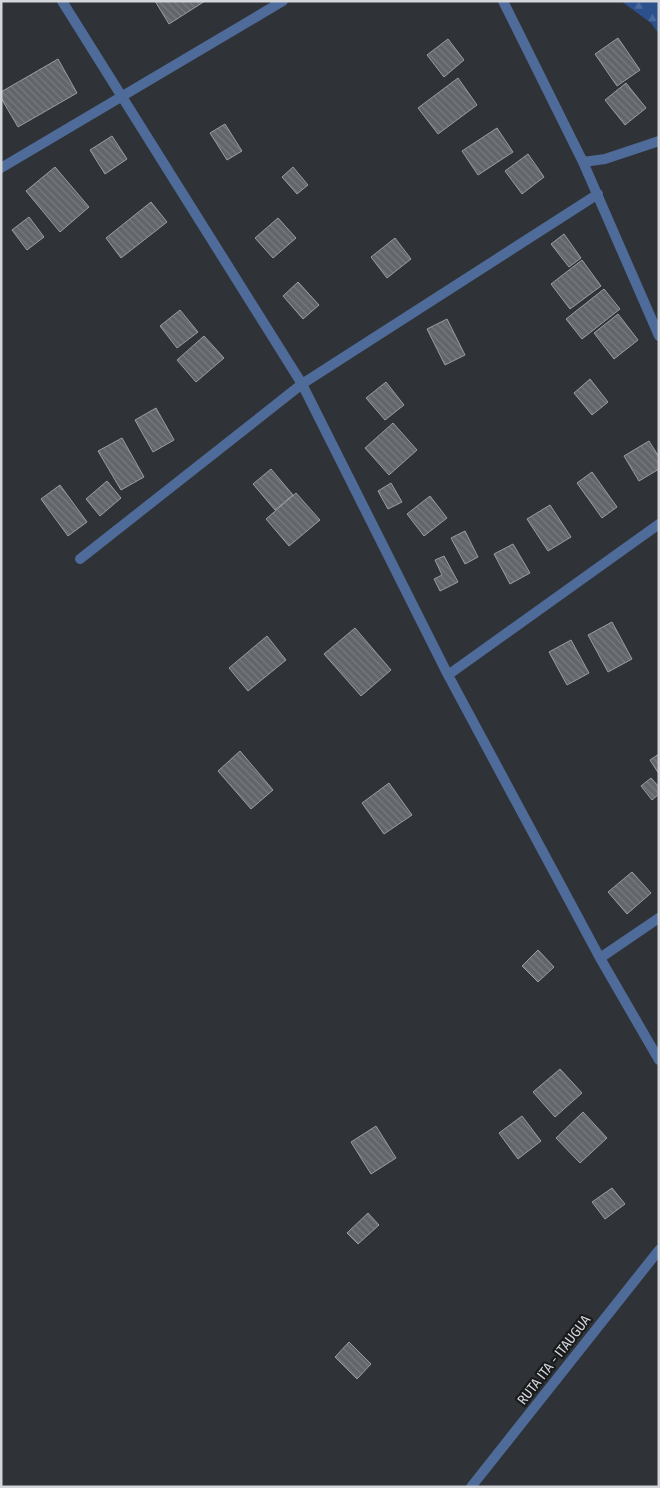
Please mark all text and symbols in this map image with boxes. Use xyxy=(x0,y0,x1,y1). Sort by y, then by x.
street label: RUTA ITA - ITAUGUA xyxy=(514,1311,595,1408)

